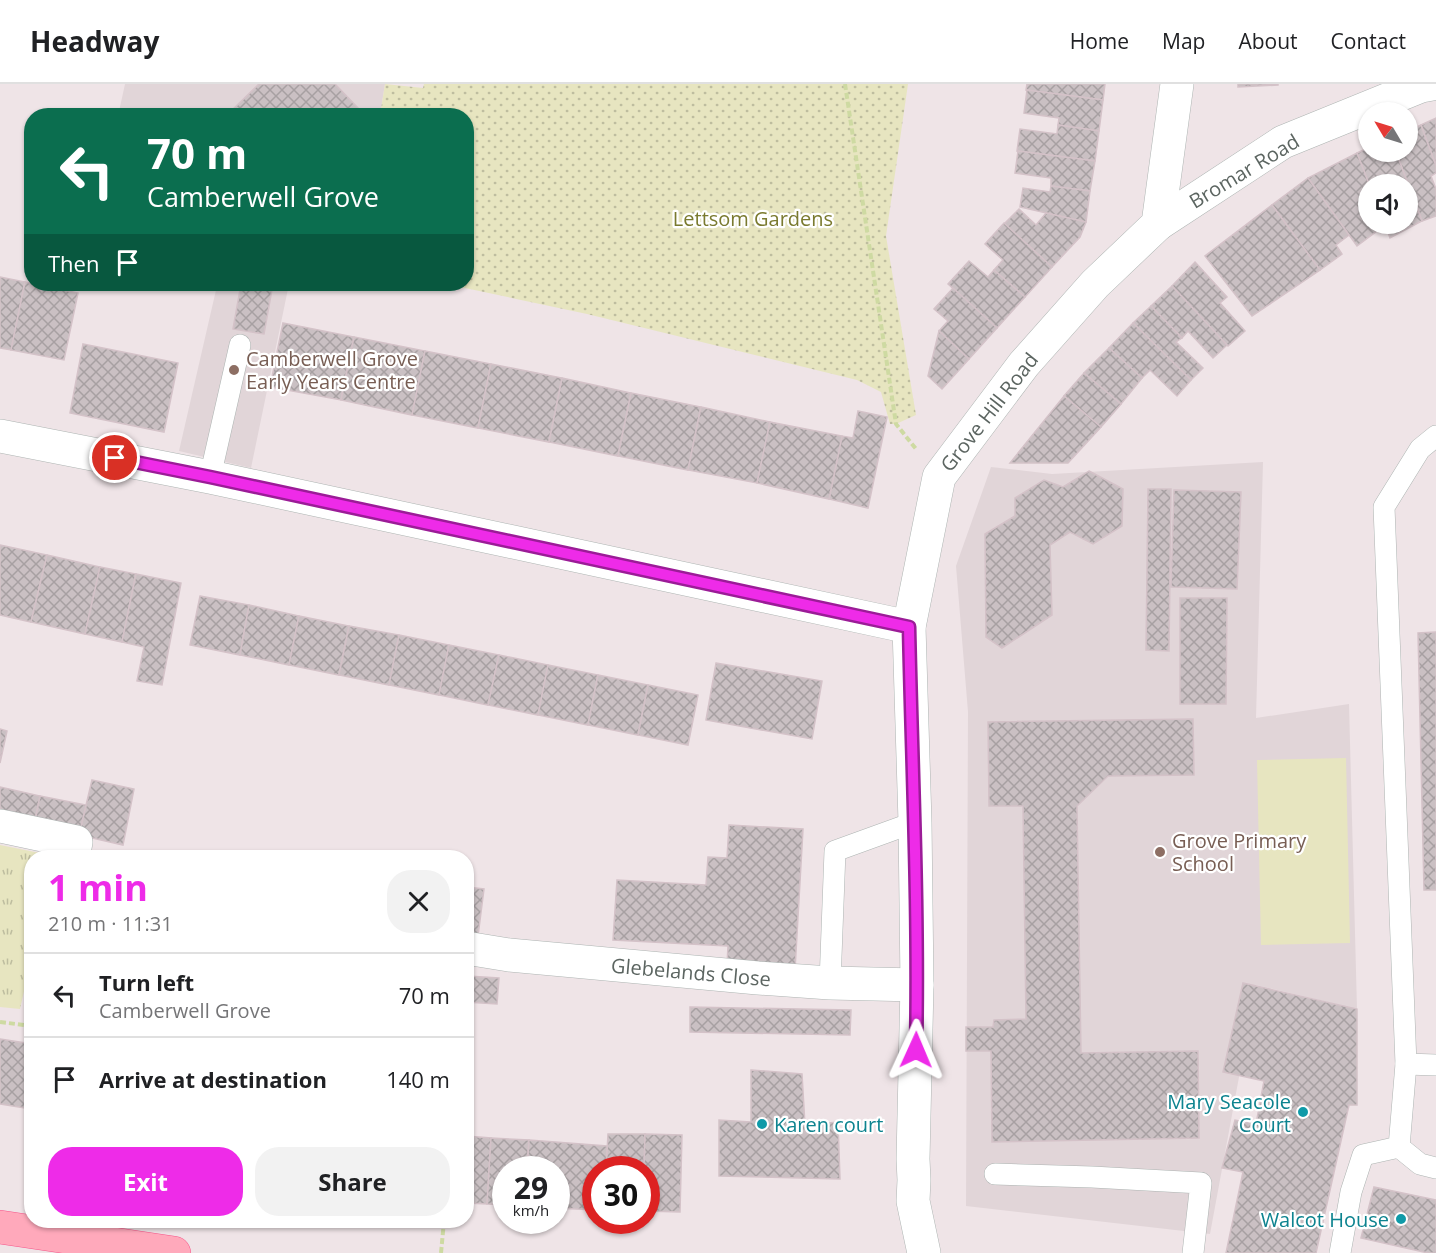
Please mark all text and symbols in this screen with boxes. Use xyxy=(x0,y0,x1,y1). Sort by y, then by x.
text: Headway xyxy=(30,22,159,60)
text: Home xyxy=(1070,27,1129,55)
text: Map xyxy=(1162,27,1205,55)
text: About xyxy=(1238,27,1298,55)
text: Contact xyxy=(1331,27,1406,55)
north arrow xyxy=(1358,102,1418,162)
map controls xyxy=(1358,102,1418,234)
text: 70 m xyxy=(147,124,247,181)
street label: Bromar Road xyxy=(1184,128,1304,214)
icon: left xyxy=(48,132,126,210)
button: sound xyxy=(1358,174,1418,234)
text: Camberwell Grove xyxy=(147,178,379,215)
park label: Lettsom Gardens xyxy=(673,205,833,232)
icon: arrive xyxy=(111,246,144,279)
text: Then xyxy=(48,248,99,278)
place label: Camberwell Grove Early Years Centre xyxy=(246,345,418,395)
street label: Grove Hill Road xyxy=(934,347,1044,477)
marker: Camberwell Grove Early Years Centre xyxy=(227,363,241,377)
pin xyxy=(89,432,140,483)
icon: arrive xyxy=(98,441,131,474)
place label: Grove Primary School xyxy=(1172,827,1307,877)
marker: Grove Primary School xyxy=(1153,845,1167,859)
text: 1 min xyxy=(48,863,148,912)
button: close xyxy=(387,870,450,933)
text: 210 m · 11:31 xyxy=(48,910,173,937)
street label: Glebelands Close xyxy=(610,952,772,992)
text: Turn left xyxy=(99,967,194,997)
icon: left xyxy=(48,979,81,1012)
text: 70 m xyxy=(399,980,450,1010)
text: Camberwell Grove xyxy=(99,997,271,1024)
position arrow xyxy=(884,1018,948,1082)
icon: arrive xyxy=(48,1063,81,1096)
text: Arrive at destination xyxy=(99,1064,327,1094)
text: 140 m xyxy=(386,1064,450,1094)
place label: Mary Seacole Court xyxy=(1167,1088,1291,1138)
marker: Mary Seacole Court xyxy=(1296,1105,1310,1119)
place label: Karen court xyxy=(774,1111,883,1138)
marker: Karen court xyxy=(755,1117,769,1131)
button: Exit xyxy=(48,1147,243,1216)
button: Share xyxy=(255,1147,450,1216)
speed limit sign: 30 xyxy=(582,1156,660,1234)
text: 29 xyxy=(514,1167,548,1208)
text: km/h xyxy=(513,1200,549,1220)
place label: Walcot House xyxy=(1261,1206,1389,1233)
marker: Walcot House xyxy=(1394,1212,1408,1226)

